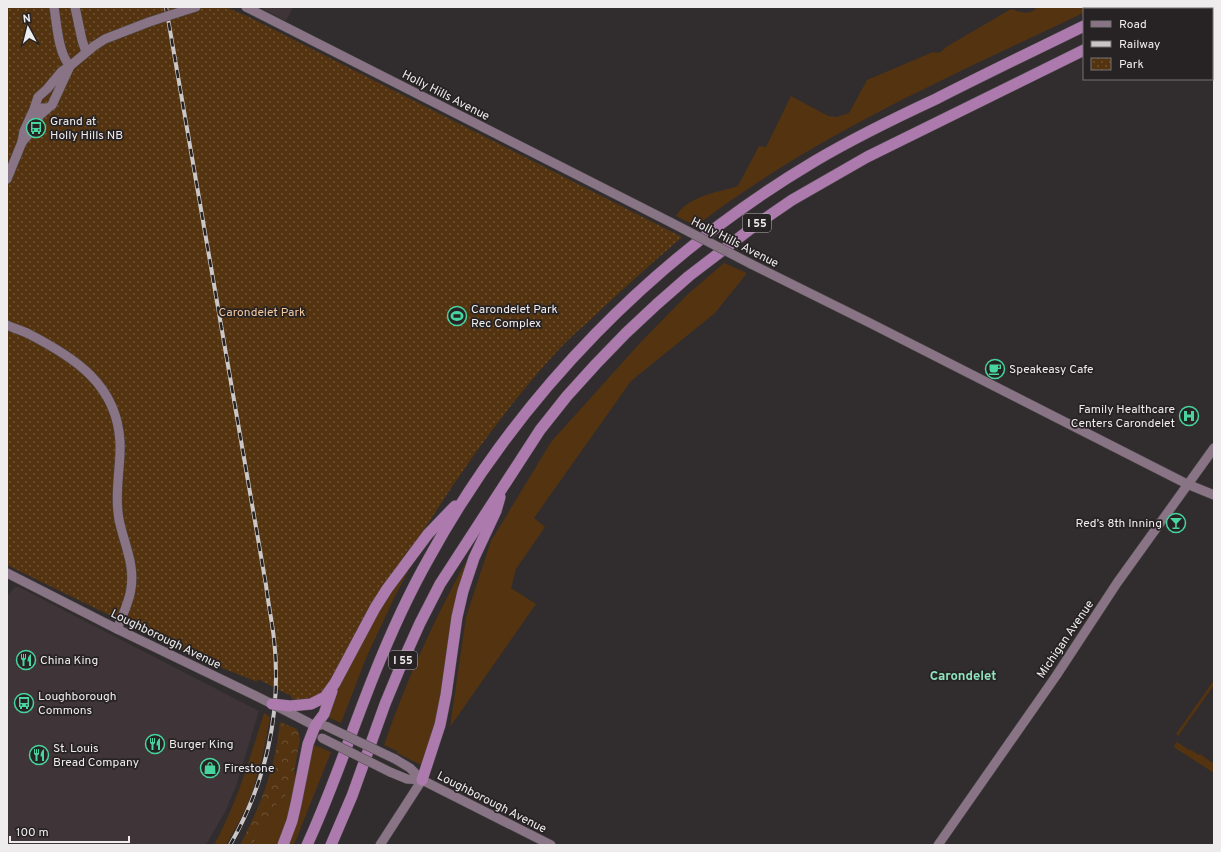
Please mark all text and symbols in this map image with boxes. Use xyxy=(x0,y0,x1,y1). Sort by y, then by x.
north arrow xyxy=(8,8,48,48)
legend xyxy=(1083,8,1213,80)
text: N xyxy=(22,12,32,26)
text: Road xyxy=(1119,17,1147,33)
text: Railway xyxy=(1119,37,1160,53)
text: Park xyxy=(1119,57,1144,73)
street label: Holly Hills Avenue xyxy=(399,67,492,125)
place label: Grand at Holly Hills NB xyxy=(50,114,123,144)
bus stop icon: Grand at Holly Hills NB xyxy=(25,117,47,139)
street label: Holly Hills Avenue xyxy=(688,214,781,272)
road number: I 55 xyxy=(743,214,771,232)
place label: Carondelet Park Rec Complex xyxy=(471,302,558,332)
park label: Carondelet Park xyxy=(219,305,305,321)
sports icon: Carondelet Park Rec Complex xyxy=(446,305,468,327)
cafe icon: Speakeasy Cafe xyxy=(984,358,1006,380)
place label: Speakeasy Cafe xyxy=(1009,362,1093,378)
place label: Family Healthcare Centers Carondelet xyxy=(1071,402,1175,432)
hospital icon: Family Healthcare Centers Carondelet xyxy=(1178,405,1200,427)
bar icon: Red’s 8th Inning xyxy=(1165,512,1187,534)
place label: Red’s 8th Inning xyxy=(1076,516,1162,532)
street label: Michigan Avenue xyxy=(1034,597,1098,682)
street label: Loughborough Avenue xyxy=(108,606,223,674)
restaurant icon: China King xyxy=(15,649,37,671)
road number: I 55 xyxy=(389,651,417,669)
place label: China King xyxy=(40,653,98,669)
district label: Carondelet xyxy=(930,669,996,685)
place label: Loughborough Commons xyxy=(38,689,116,719)
bus stop icon: Loughborough Commons xyxy=(13,692,35,714)
restaurant icon: Burger King xyxy=(144,733,166,755)
place label: Burger King xyxy=(169,737,234,753)
place label: St. Louis Bread Company xyxy=(53,741,139,771)
restaurant icon: St. Louis Bread Company xyxy=(28,744,50,766)
shop icon: Firestone xyxy=(199,757,221,779)
place label: Firestone xyxy=(224,761,274,777)
street label: Loughborough Avenue xyxy=(434,768,549,837)
scale bar xyxy=(10,818,129,844)
text: 100 m xyxy=(16,825,49,841)

